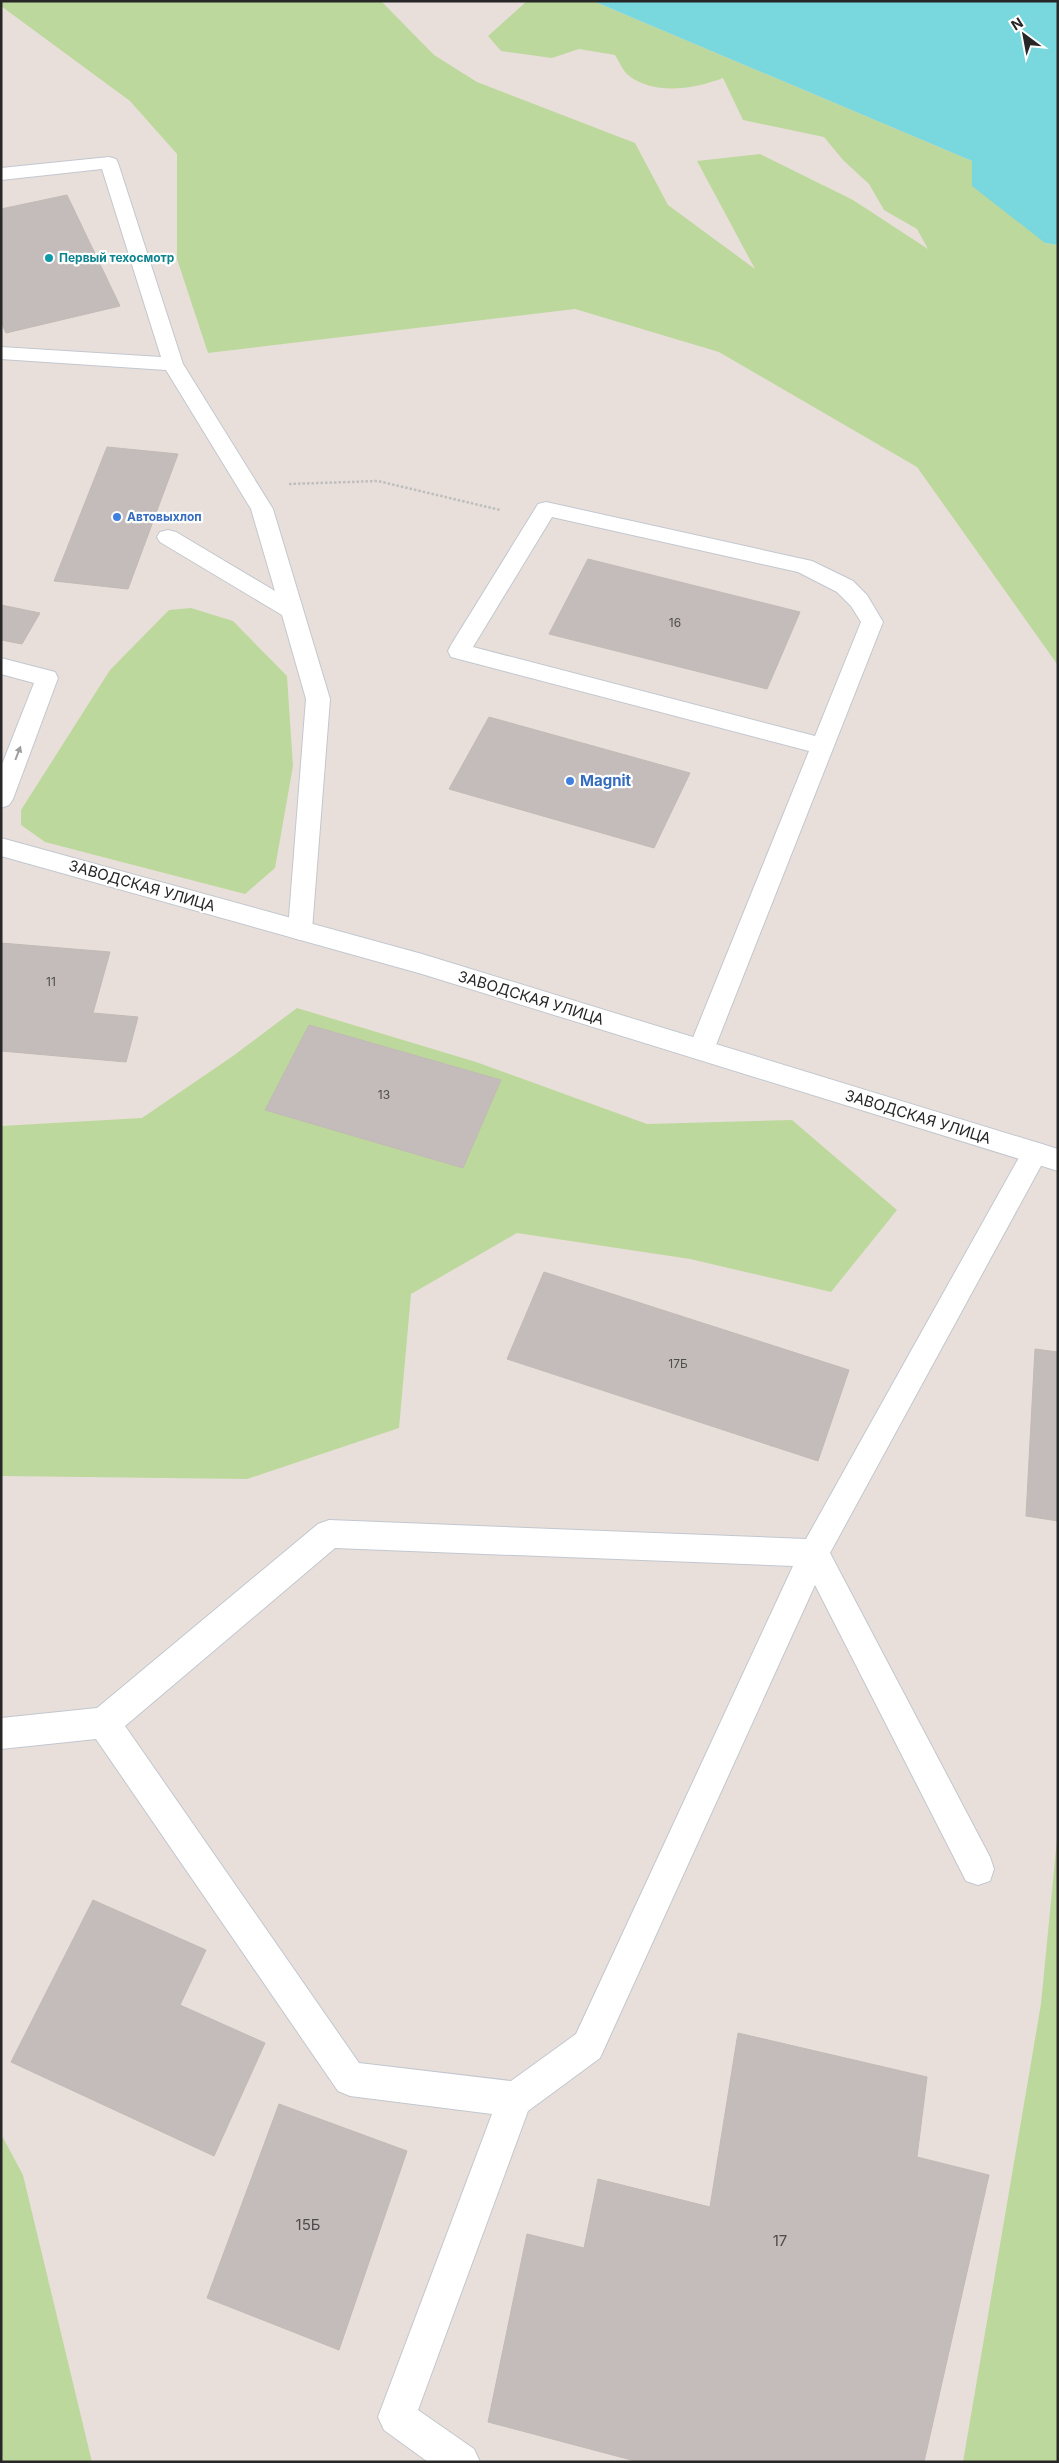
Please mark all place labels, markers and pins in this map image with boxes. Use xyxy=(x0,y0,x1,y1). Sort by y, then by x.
place label: Первый техосмотр xyxy=(59,250,175,265)
marker: Первый техосмотр xyxy=(43,252,55,264)
place label: Автовыхлоп xyxy=(127,509,202,524)
marker: Автовыхлоп xyxy=(111,511,123,523)
place label: Magnit xyxy=(580,771,632,790)
marker: Magnit xyxy=(564,775,576,787)

